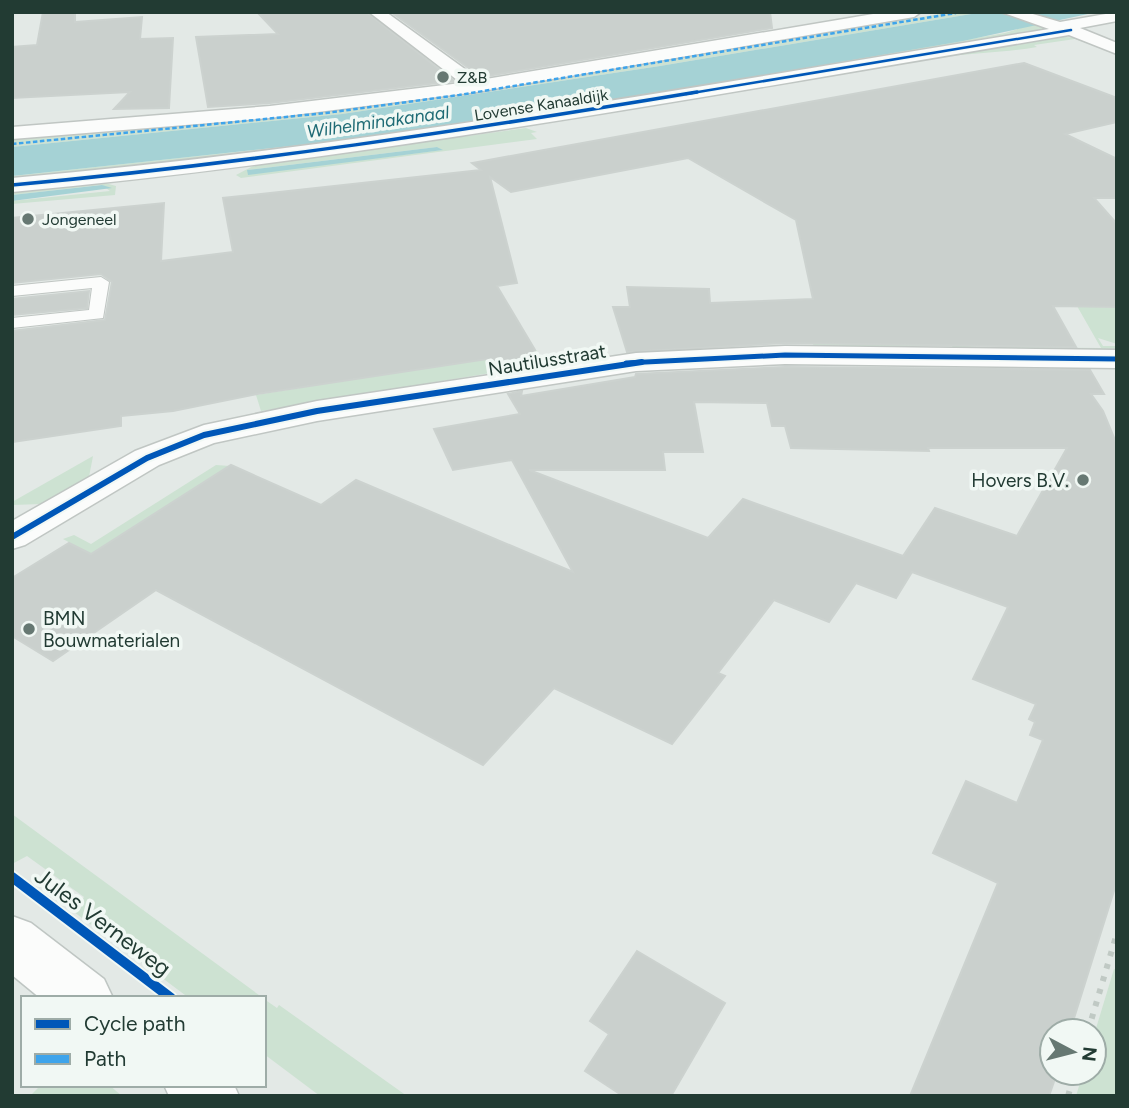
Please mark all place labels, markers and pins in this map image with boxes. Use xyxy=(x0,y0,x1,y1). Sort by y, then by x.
place label: Z&B xyxy=(457,68,488,87)
marker: Z&B xyxy=(435,69,451,85)
place label: Jongeneel xyxy=(42,210,117,229)
marker: Jongeneel xyxy=(20,211,36,227)
place label: Hovers B.V. xyxy=(971,469,1069,492)
marker: Hovers B.V. xyxy=(1075,472,1091,488)
place label: BMN Bouwmaterialen xyxy=(43,607,180,652)
marker: BMN Bouwmaterialen xyxy=(21,621,37,637)

